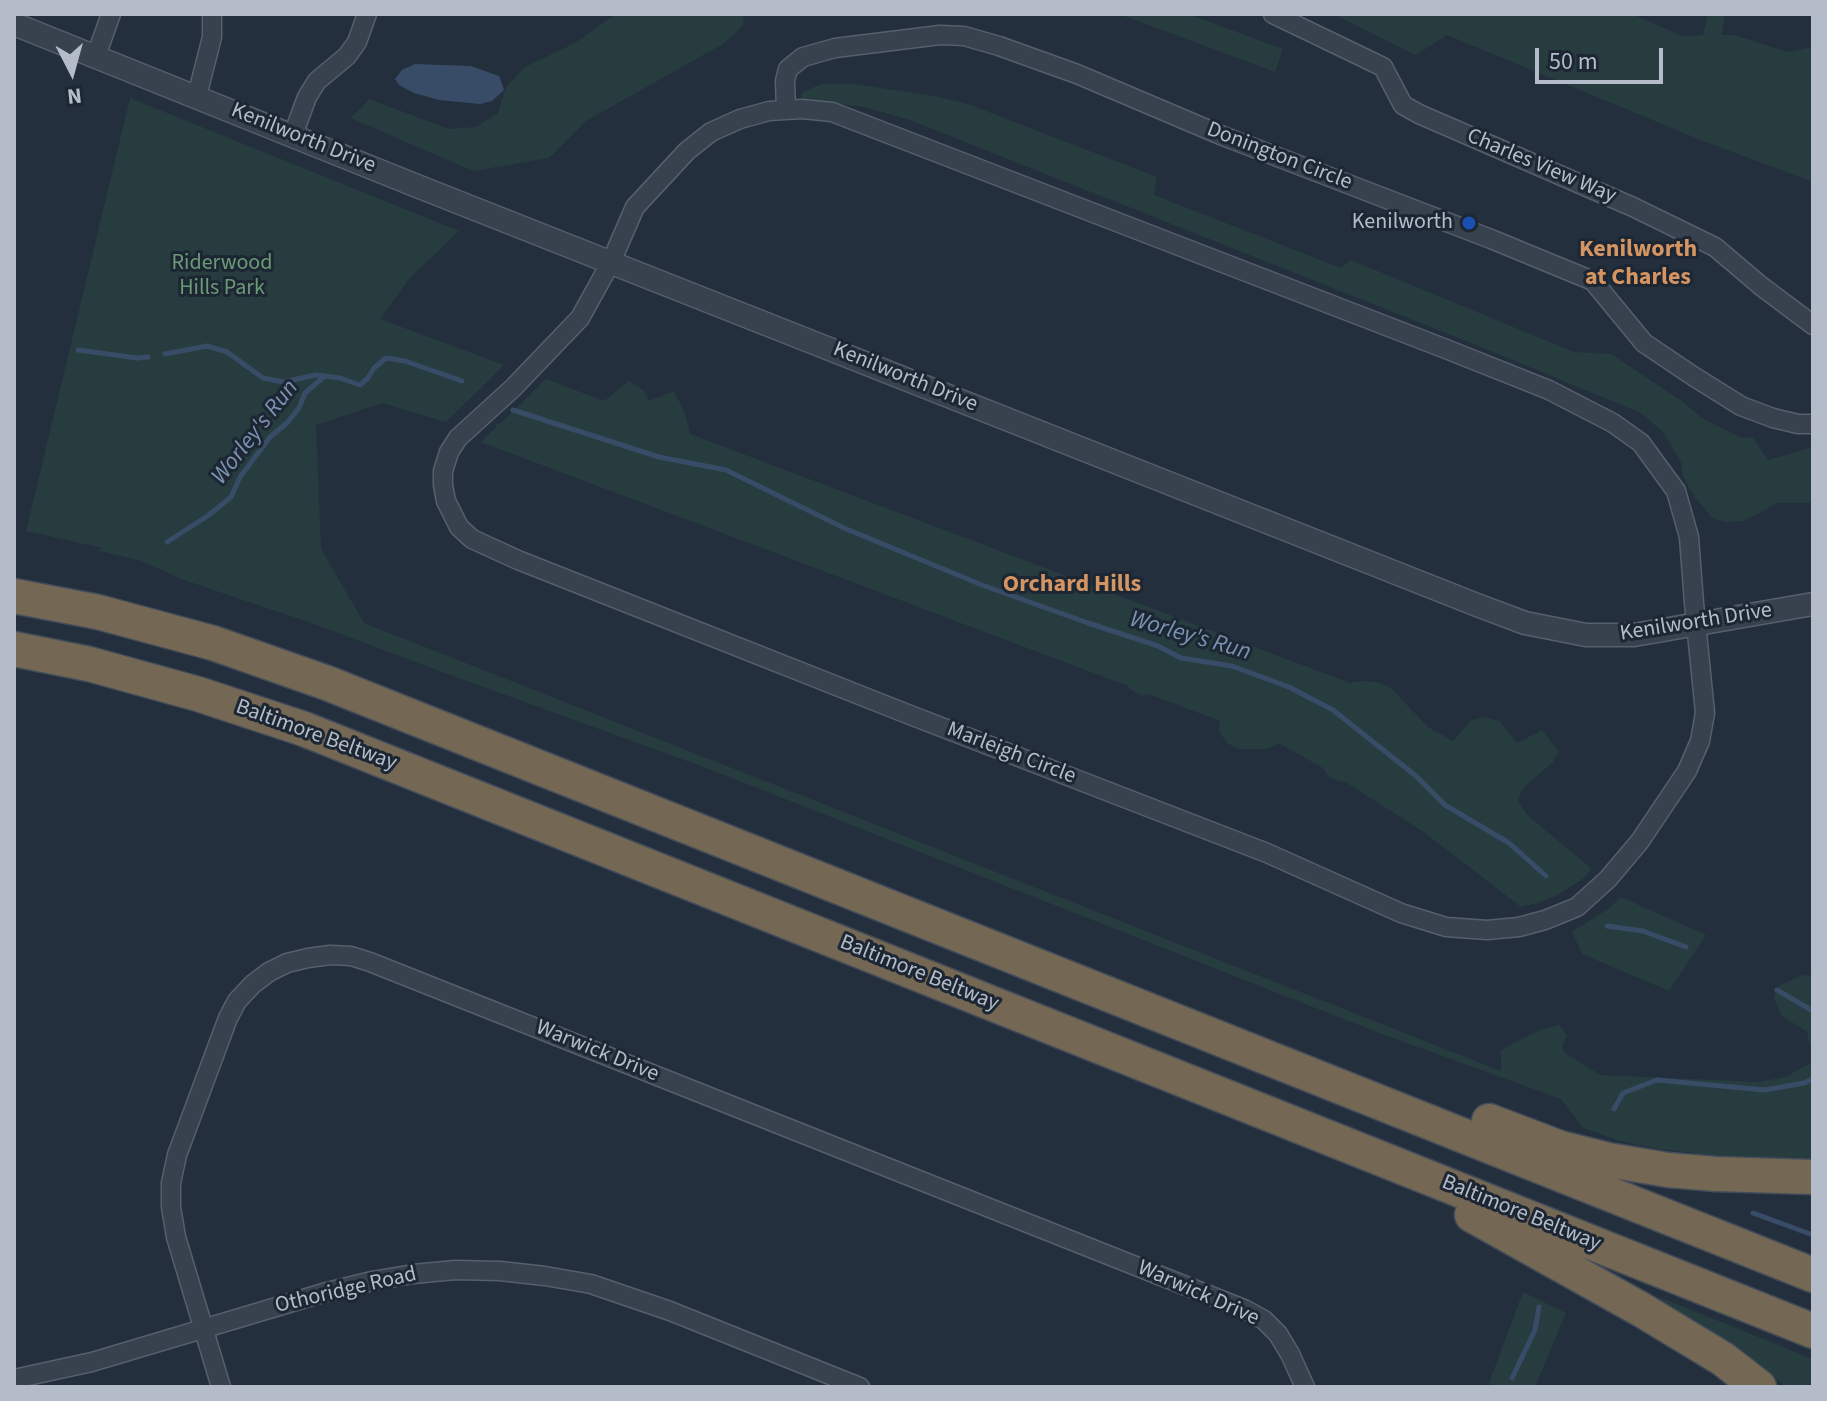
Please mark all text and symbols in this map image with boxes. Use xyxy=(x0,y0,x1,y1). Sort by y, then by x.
north arrow xyxy=(32,32,112,112)
scale bar xyxy=(1539,32,1667,82)
text: 50 m xyxy=(1549,44,1598,79)
text: N xyxy=(66,79,83,113)
street label: Kenilworth Drive xyxy=(227,98,379,180)
street label: Donington Circle xyxy=(1203,117,1355,197)
street label: Charles View Way xyxy=(1462,124,1620,210)
place label: Kenilworth xyxy=(1352,210,1453,236)
marker: Kenilworth xyxy=(1460,214,1478,232)
district label: Kenilworth at Charles xyxy=(1579,237,1697,293)
park label: Riderwood Hills Park xyxy=(172,251,272,302)
street label: Kenilworth Drive xyxy=(829,337,981,419)
water label: Worley's Run xyxy=(206,375,306,491)
district label: Orchard Hills xyxy=(1003,572,1141,600)
street label: Kenilworth Drive xyxy=(1618,598,1774,648)
water label: Worley's Run xyxy=(1126,606,1254,668)
street label: Baltimore Beltway xyxy=(232,695,400,777)
street label: Marleigh Circle xyxy=(943,717,1079,791)
street label: Baltimore Beltway xyxy=(836,930,1002,1018)
street label: Warwick Drive xyxy=(532,1015,662,1089)
street label: Baltimore Beltway xyxy=(1438,1170,1604,1258)
street label: Warwick Drive xyxy=(1133,1255,1263,1333)
street label: Othoridge Road xyxy=(273,1262,419,1320)

